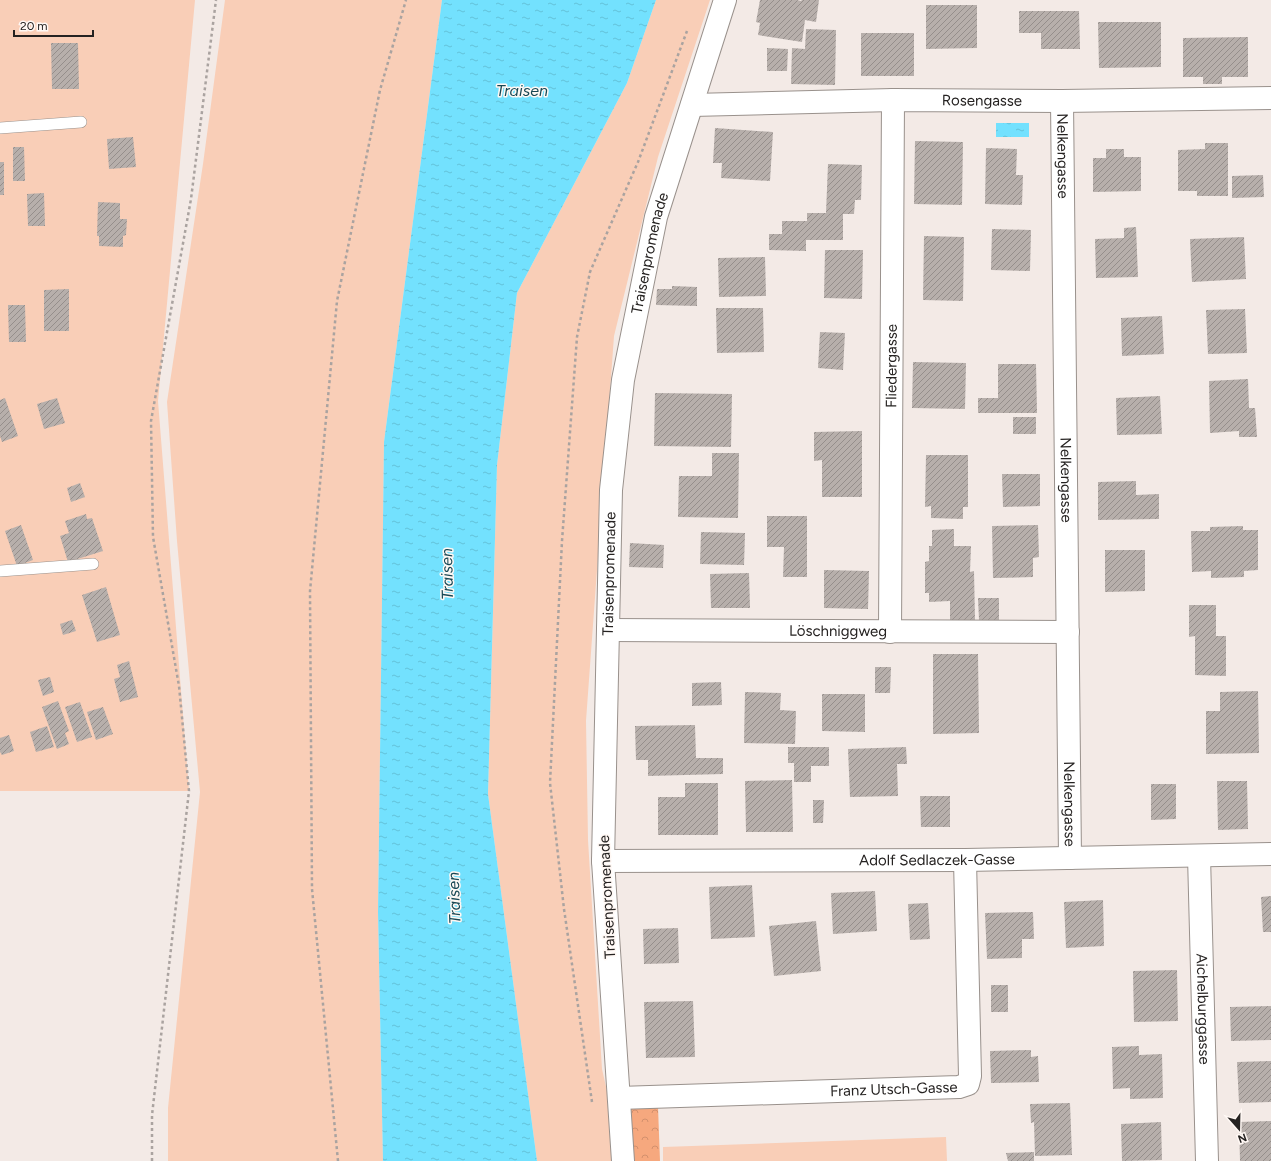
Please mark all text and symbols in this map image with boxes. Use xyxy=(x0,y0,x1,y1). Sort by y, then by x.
scale bar xyxy=(14,12,93,38)
text: 20 m xyxy=(20,19,48,33)
water label: Traisen xyxy=(496,81,548,100)
street label: Rosengasse xyxy=(942,91,1022,110)
street label: Nelkengasse xyxy=(1053,113,1072,199)
street label: Traisenpromenade xyxy=(628,190,672,316)
street label: Fliedergasse xyxy=(882,324,901,408)
street label: Nelkengasse xyxy=(1057,437,1075,523)
street label: Traisenpromenade xyxy=(599,512,620,636)
water label: Traisen xyxy=(437,548,457,600)
street label: Löschniggweg xyxy=(789,622,887,640)
street label: Nelkengasse xyxy=(1060,761,1079,847)
street label: Traisenpromenade xyxy=(595,835,619,959)
street label: Adolf Sedlaczek-Gasse xyxy=(859,850,1015,869)
water label: Traisen xyxy=(444,872,464,924)
street label: Aichelburggasse xyxy=(1193,953,1213,1065)
street label: Franz Utsch-Gasse xyxy=(830,1078,958,1100)
north arrow xyxy=(1219,1109,1259,1149)
text: N xyxy=(1236,1130,1248,1145)

